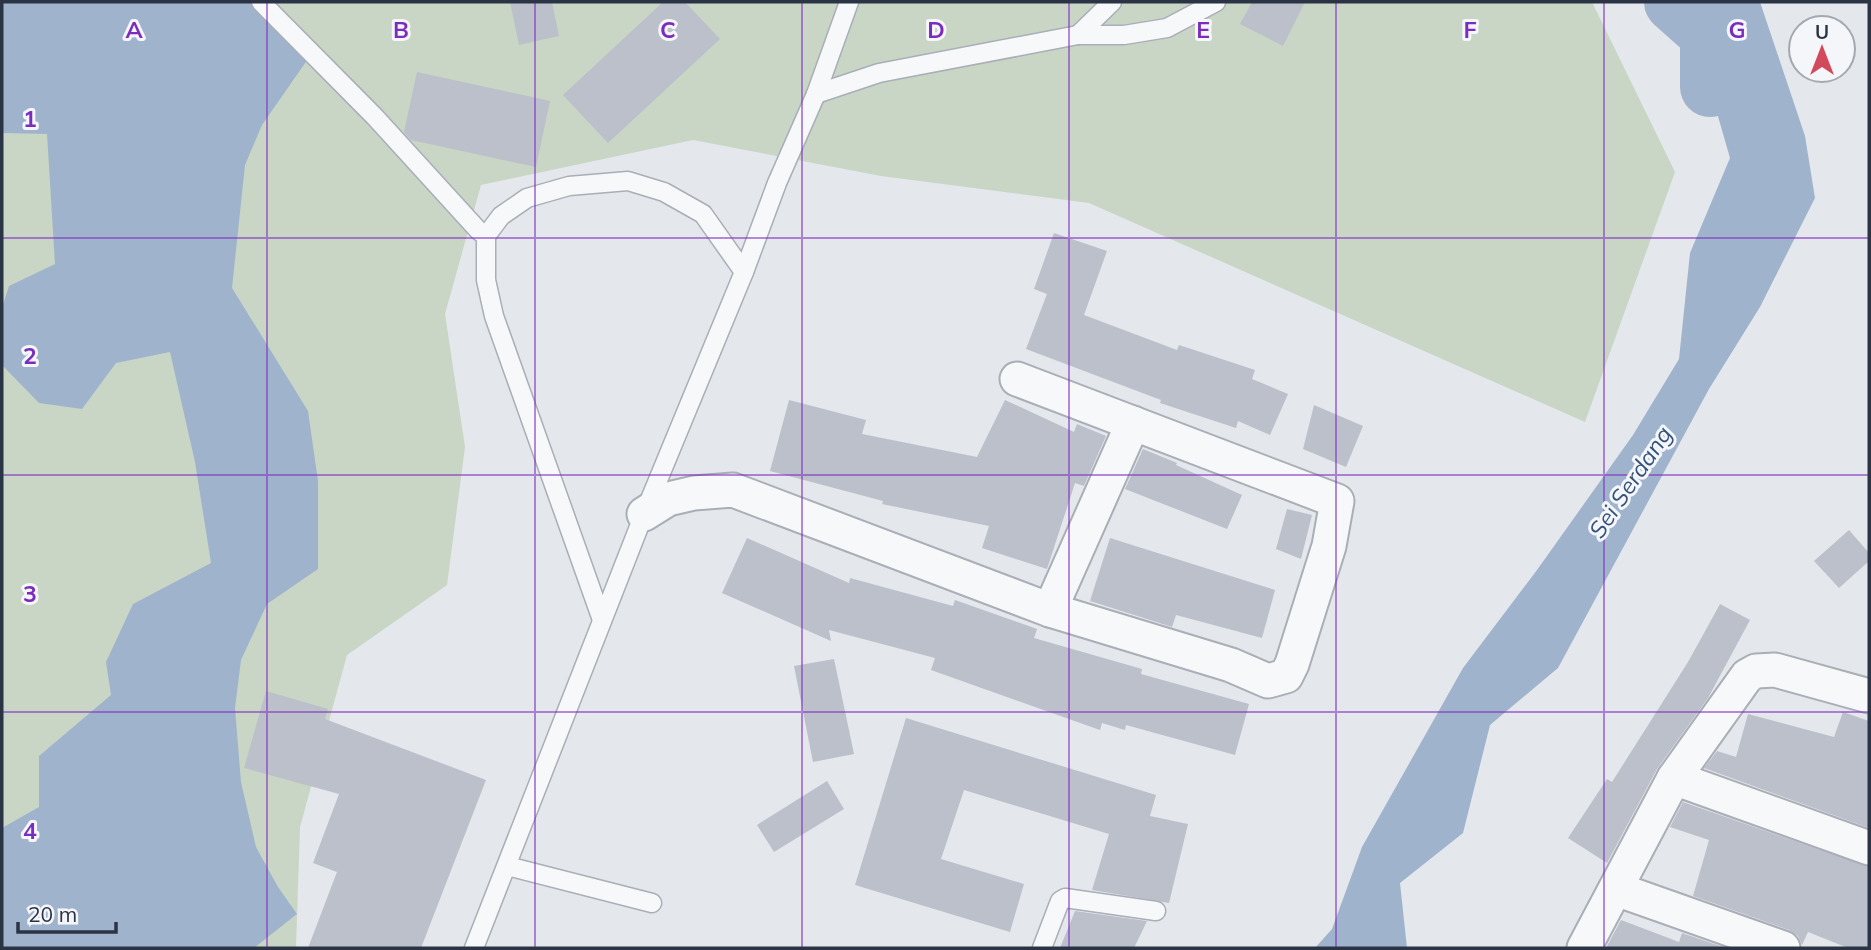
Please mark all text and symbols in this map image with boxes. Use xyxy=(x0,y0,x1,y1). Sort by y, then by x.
north arrow xyxy=(1787,14,1857,84)
text: A xyxy=(125,15,143,44)
text: B xyxy=(393,15,409,44)
text: C xyxy=(660,15,676,44)
text: D xyxy=(927,15,945,44)
text: E xyxy=(1196,15,1210,44)
text: F xyxy=(1463,15,1477,44)
text: G xyxy=(1728,15,1746,44)
text: U xyxy=(1815,20,1829,44)
text: 1 xyxy=(23,104,37,133)
text: 2 xyxy=(23,341,37,370)
water label: Sei Serdang xyxy=(1582,421,1678,543)
text: 3 xyxy=(23,579,37,608)
text: 4 xyxy=(23,816,37,845)
scale bar xyxy=(18,890,116,934)
text: 20 m xyxy=(28,901,77,927)

